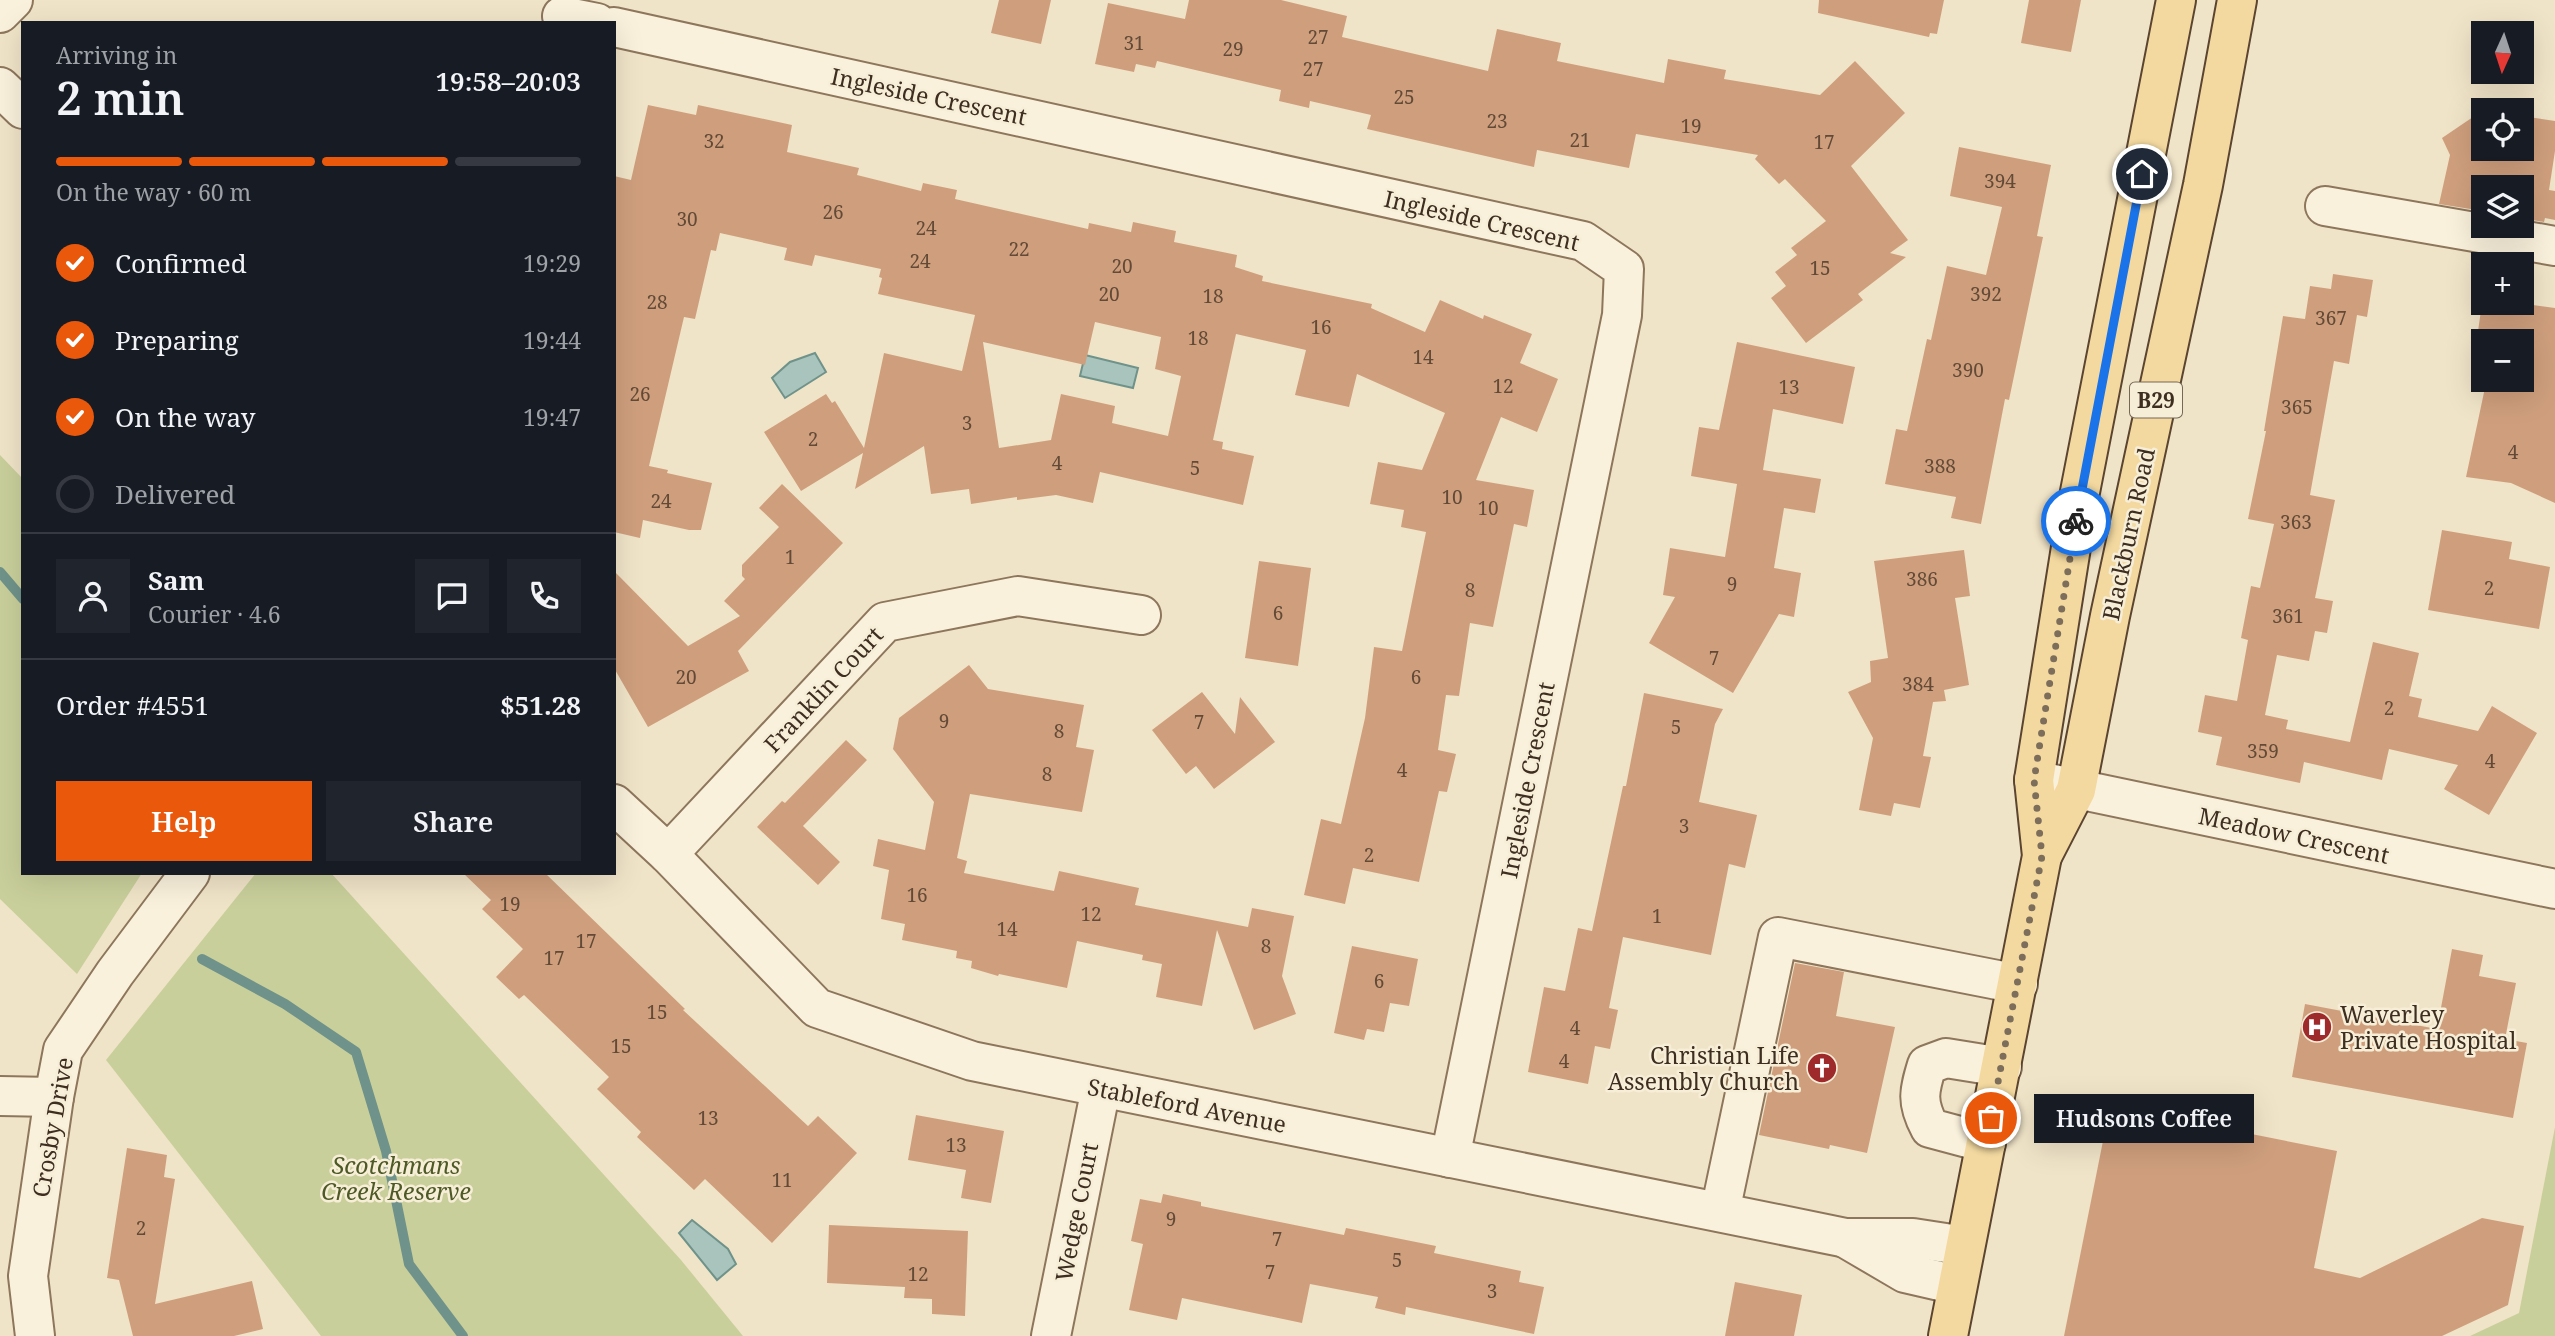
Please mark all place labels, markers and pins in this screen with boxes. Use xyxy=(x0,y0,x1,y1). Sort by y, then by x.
pin xyxy=(2112,144,2172,204)
place label: Waverley Private Hospital xyxy=(2340,998,2516,1056)
hospital icon: Waverley Private Hospital xyxy=(2300,1010,2334,1044)
place label: Christian Life Assembly Church xyxy=(1608,1039,1799,1097)
church icon: Christian Life Assembly Church xyxy=(1805,1051,1839,1085)
pin xyxy=(1961,1088,2021,1148)
callout: Hudsons Coffee xyxy=(2033,1094,2254,1142)

